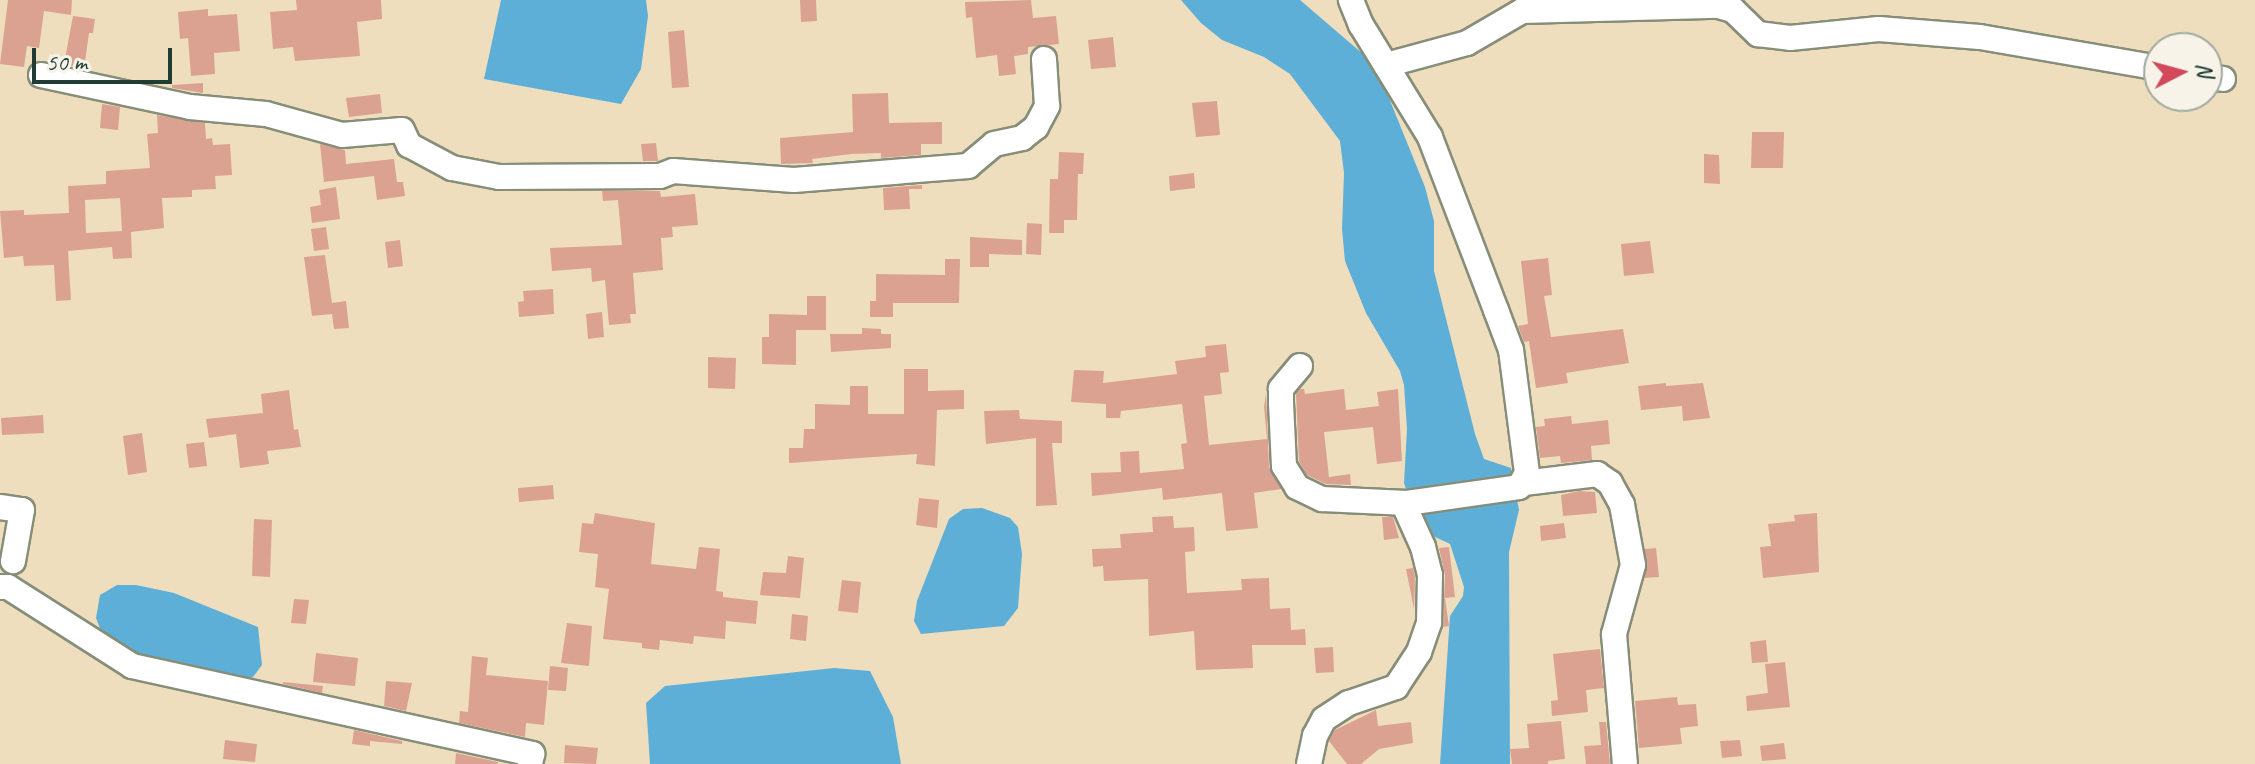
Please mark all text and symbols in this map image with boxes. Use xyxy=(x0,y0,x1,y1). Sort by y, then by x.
scale bar xyxy=(36,32,176,82)
north arrow xyxy=(2143,32,2223,112)
text: 50 m xyxy=(46,47,87,77)
text: N xyxy=(2190,61,2220,78)

